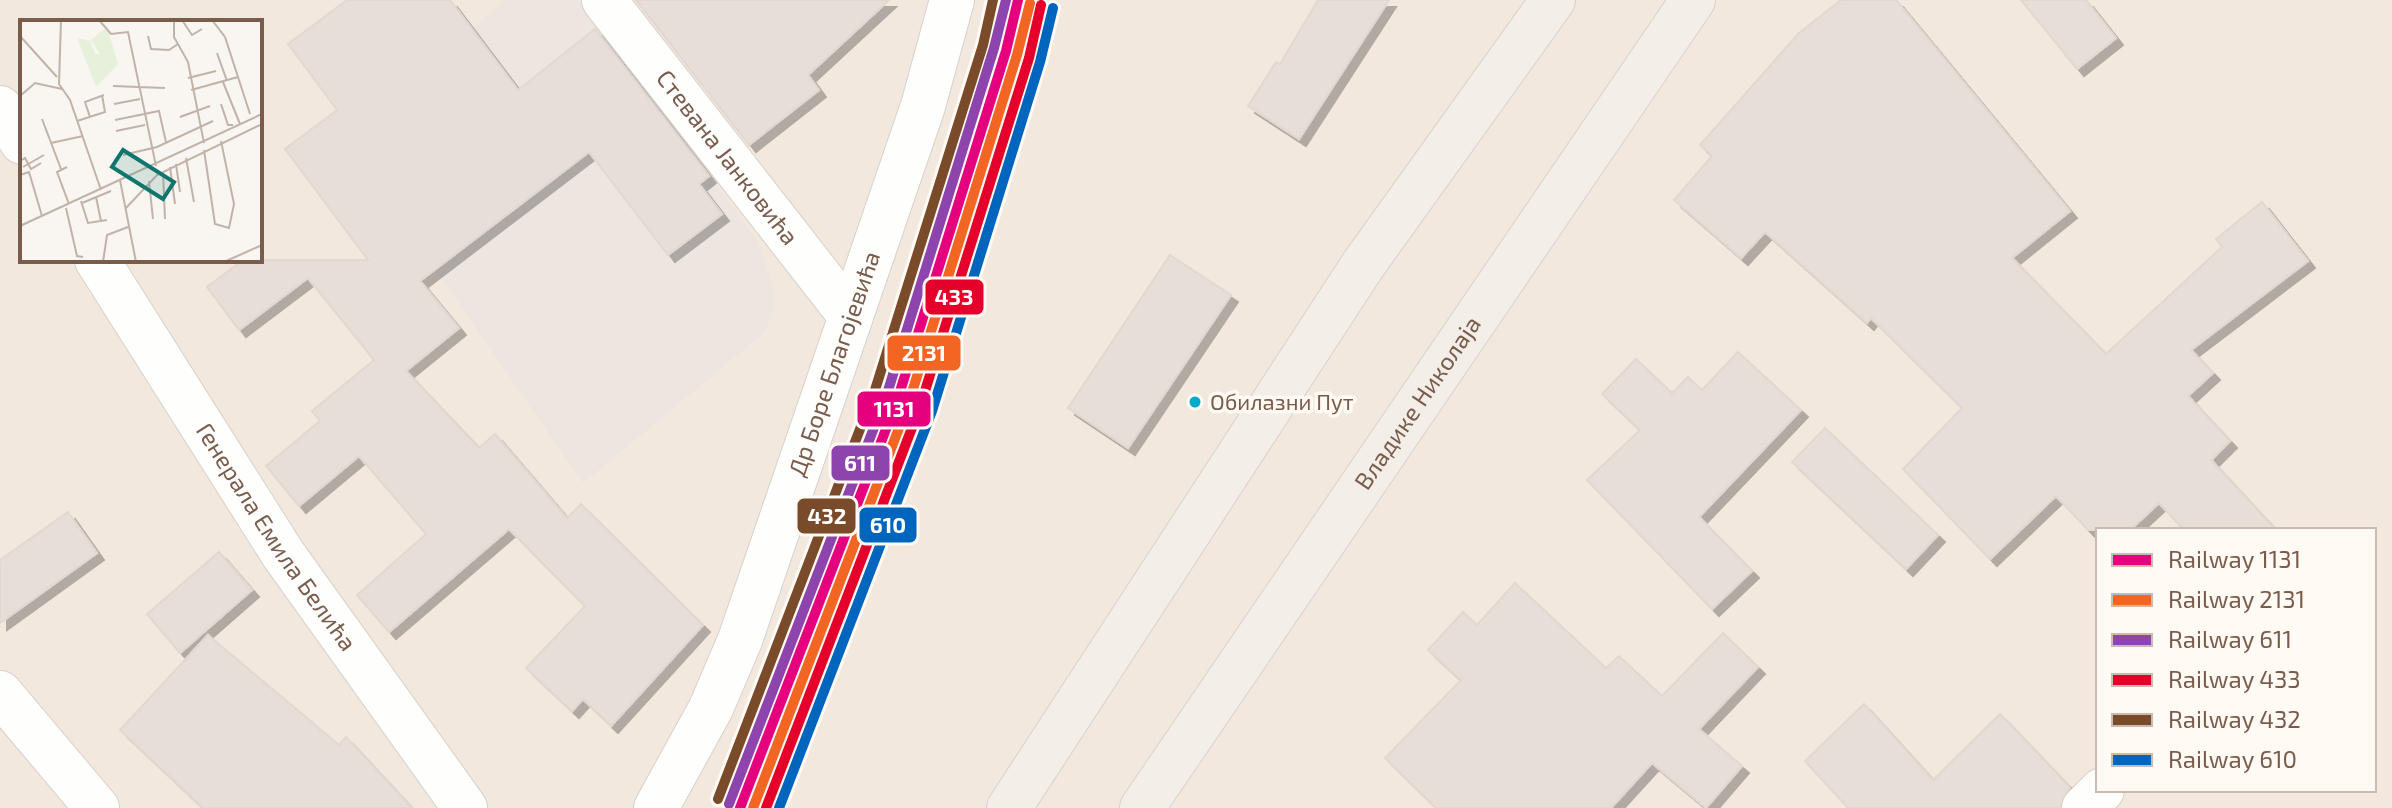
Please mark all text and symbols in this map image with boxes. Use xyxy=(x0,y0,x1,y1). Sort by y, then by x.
inset map xyxy=(20,20,262,262)
street label: Стевана Јанковића xyxy=(651,64,805,250)
street label: Др Боре Благојевића xyxy=(781,247,885,480)
line badge: 433 xyxy=(924,278,985,316)
text: 433 xyxy=(935,283,973,309)
street label: Владике Николаја xyxy=(1348,310,1486,495)
line badge: 2131 xyxy=(886,334,962,372)
text: 2131 xyxy=(902,339,946,365)
place label: Обилазни Пут xyxy=(1210,388,1354,415)
line badge: 1131 xyxy=(856,390,932,428)
marker: Обилазни Пут xyxy=(1187,394,1203,410)
text: 1131 xyxy=(874,395,915,421)
street label: Генерала Емила Белића xyxy=(191,417,364,656)
line badge: 611 xyxy=(830,444,891,482)
text: 611 xyxy=(844,449,876,475)
line badge: 432 xyxy=(796,497,857,535)
text: 432 xyxy=(807,502,847,528)
line badge: 610 xyxy=(858,506,918,544)
text: 610 xyxy=(870,511,906,537)
legend xyxy=(2096,528,2376,792)
text: Railway 1131 xyxy=(2168,544,2301,573)
text: Railway 2131 xyxy=(2168,584,2305,613)
text: Railway 611 xyxy=(2168,624,2292,653)
text: Railway 433 xyxy=(2168,664,2301,693)
text: Railway 432 xyxy=(2168,704,2301,733)
text: Railway 610 xyxy=(2168,744,2297,773)

